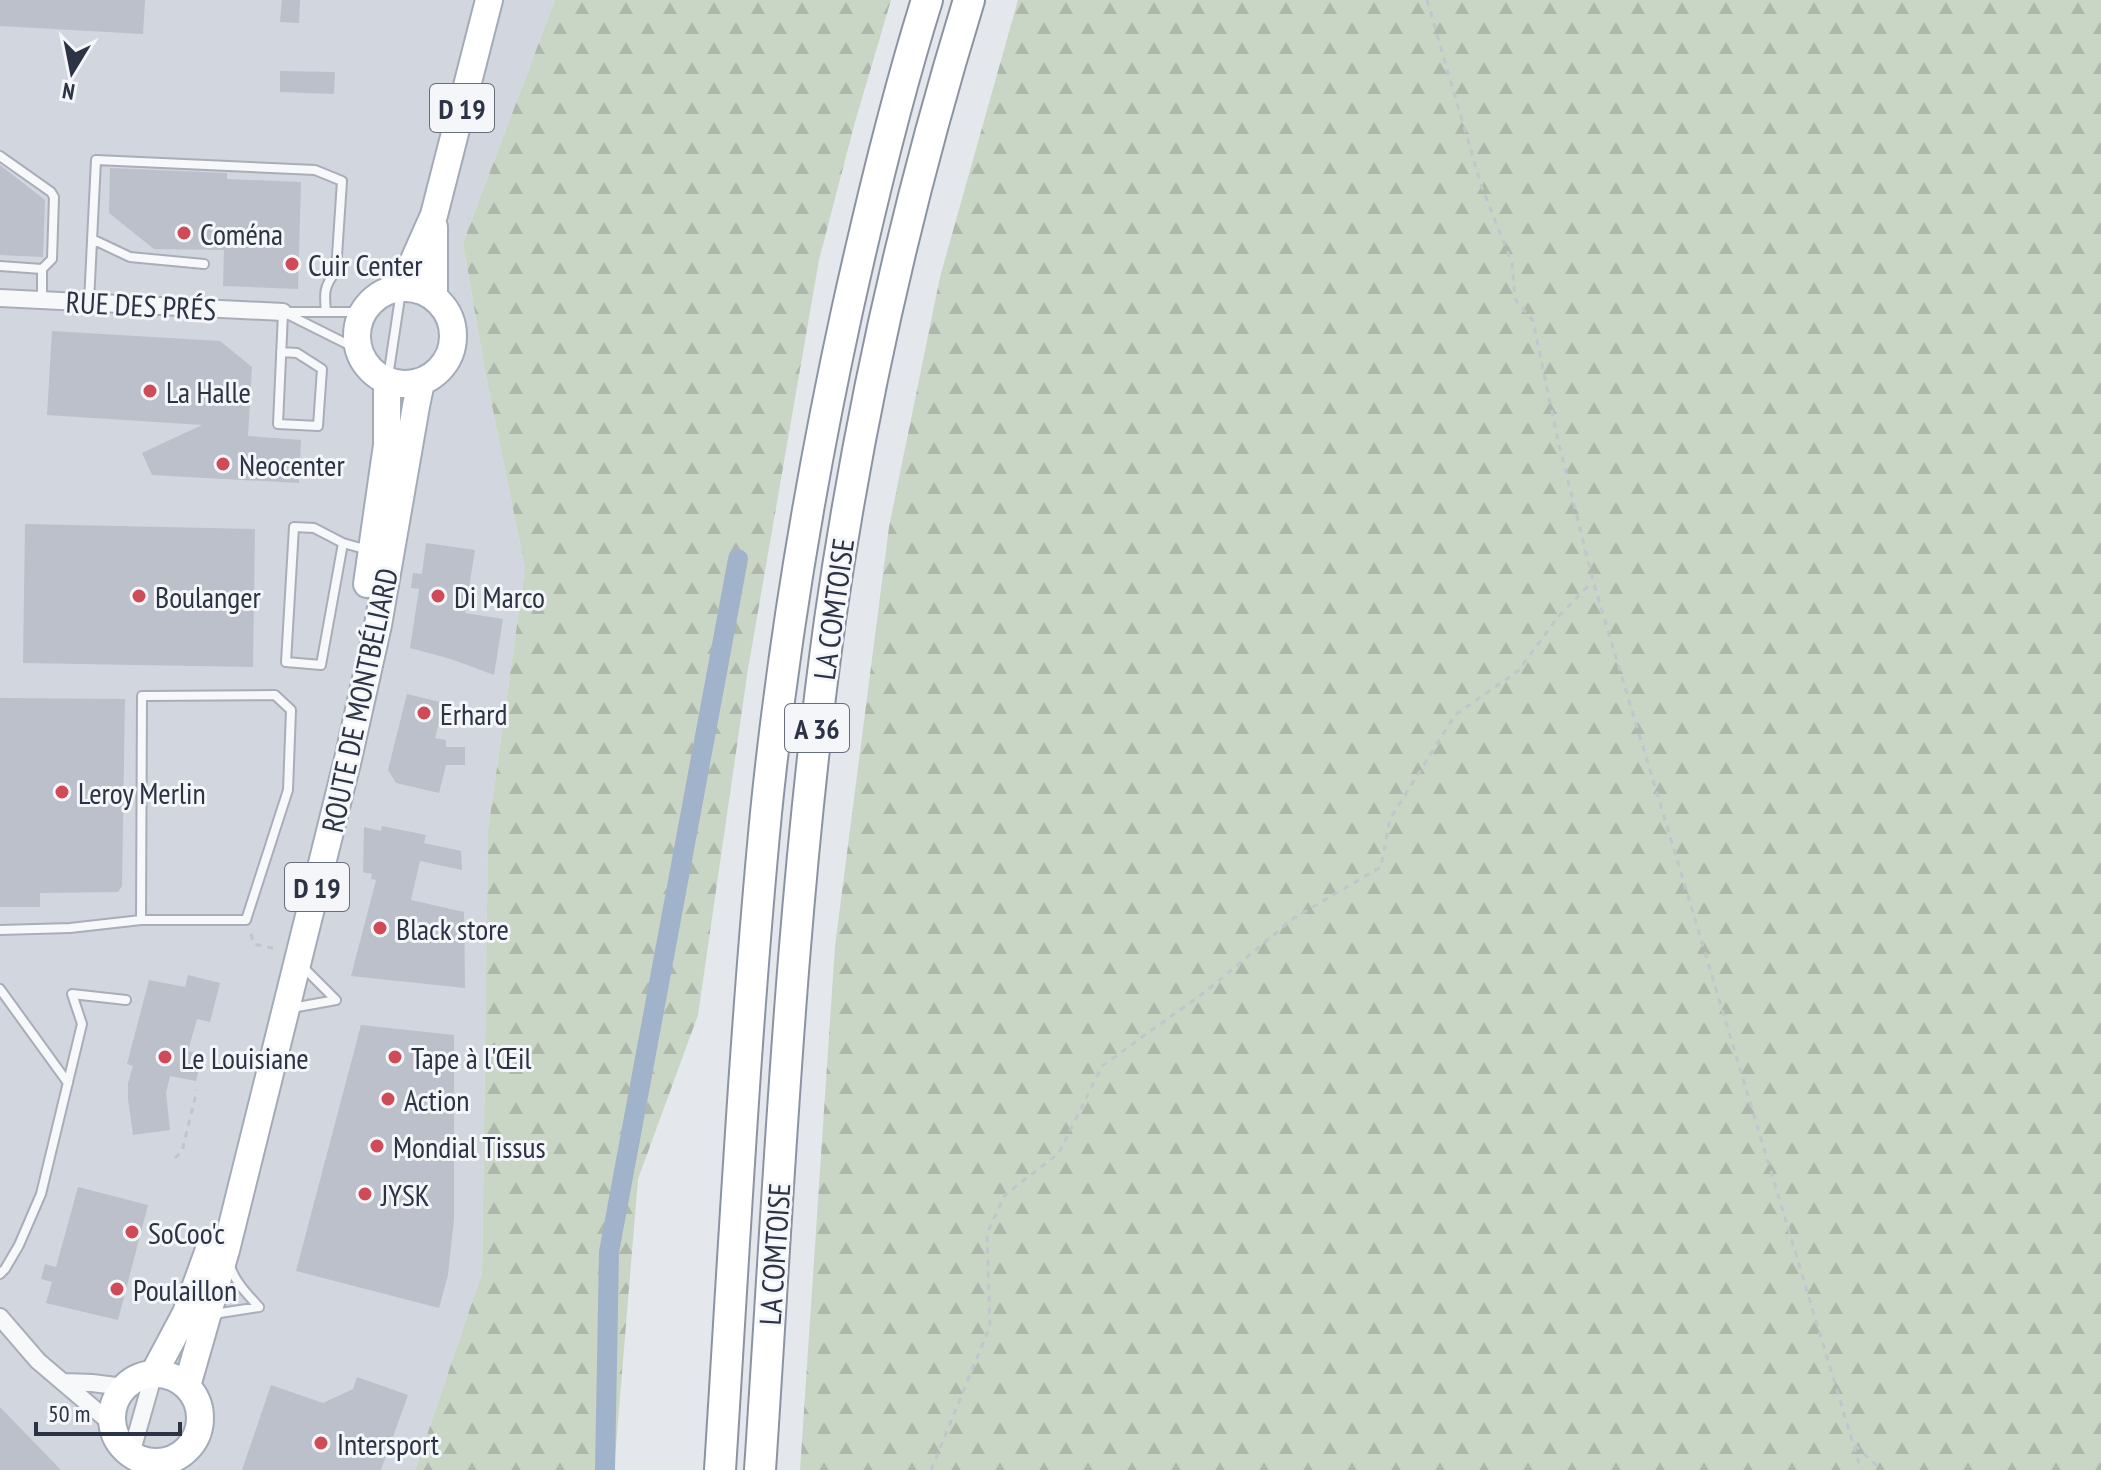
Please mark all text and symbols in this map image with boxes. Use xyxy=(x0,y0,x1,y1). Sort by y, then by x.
north arrow xyxy=(32,32,112,112)
text: N xyxy=(60,77,77,107)
road number: D 19 xyxy=(430,84,494,132)
place label: Coména xyxy=(200,214,283,253)
marker: Coména xyxy=(175,224,193,242)
place label: Cuir Center xyxy=(308,245,423,284)
marker: Cuir Center xyxy=(283,255,301,273)
street label: RUE DES PRÉS xyxy=(65,282,217,328)
place label: La Halle xyxy=(166,372,251,411)
marker: La Halle xyxy=(141,382,159,400)
place label: Neocenter xyxy=(239,445,345,484)
marker: Neocenter xyxy=(214,455,232,473)
street label: LA COMTOISE xyxy=(804,536,862,682)
street label: ROUTE DE MONTBÉLIARD xyxy=(312,564,406,836)
place label: Boulanger xyxy=(155,577,262,616)
place label: Di Marco xyxy=(454,577,545,616)
marker: Boulanger xyxy=(130,587,148,605)
marker: Di Marco xyxy=(429,587,447,605)
place label: Erhard xyxy=(440,694,508,733)
marker: Erhard xyxy=(415,704,433,722)
road number: A 36 xyxy=(785,704,849,752)
place label: Leroy Merlin xyxy=(78,773,206,812)
marker: Leroy Merlin xyxy=(53,783,71,801)
road number: D 19 xyxy=(285,863,349,911)
place label: Black store xyxy=(396,909,509,948)
marker: Black store xyxy=(371,919,389,937)
place label: Le Louisiane xyxy=(181,1038,309,1077)
place label: Tape à l'Œil xyxy=(411,1038,531,1077)
marker: Le Louisiane xyxy=(156,1048,174,1066)
marker: Tape à l'Œil xyxy=(386,1048,404,1066)
place label: Action xyxy=(404,1080,469,1119)
marker: Action xyxy=(379,1090,397,1108)
place label: Mondial Tissus xyxy=(393,1127,546,1166)
marker: Mondial Tissus xyxy=(368,1137,386,1155)
place label: JYSK xyxy=(380,1175,430,1214)
street label: LA COMTOISE xyxy=(750,1182,798,1326)
marker: JYSK xyxy=(356,1185,374,1203)
place label: SoCoo'c xyxy=(148,1213,225,1252)
marker: SoCoo'c xyxy=(123,1223,141,1241)
place label: Poulaillon xyxy=(133,1270,237,1309)
marker: Poulaillon xyxy=(108,1280,126,1298)
scale bar xyxy=(36,1386,180,1436)
text: 50 m xyxy=(48,1398,90,1429)
place label: Intersport xyxy=(337,1424,440,1463)
marker: Intersport xyxy=(312,1434,330,1452)

